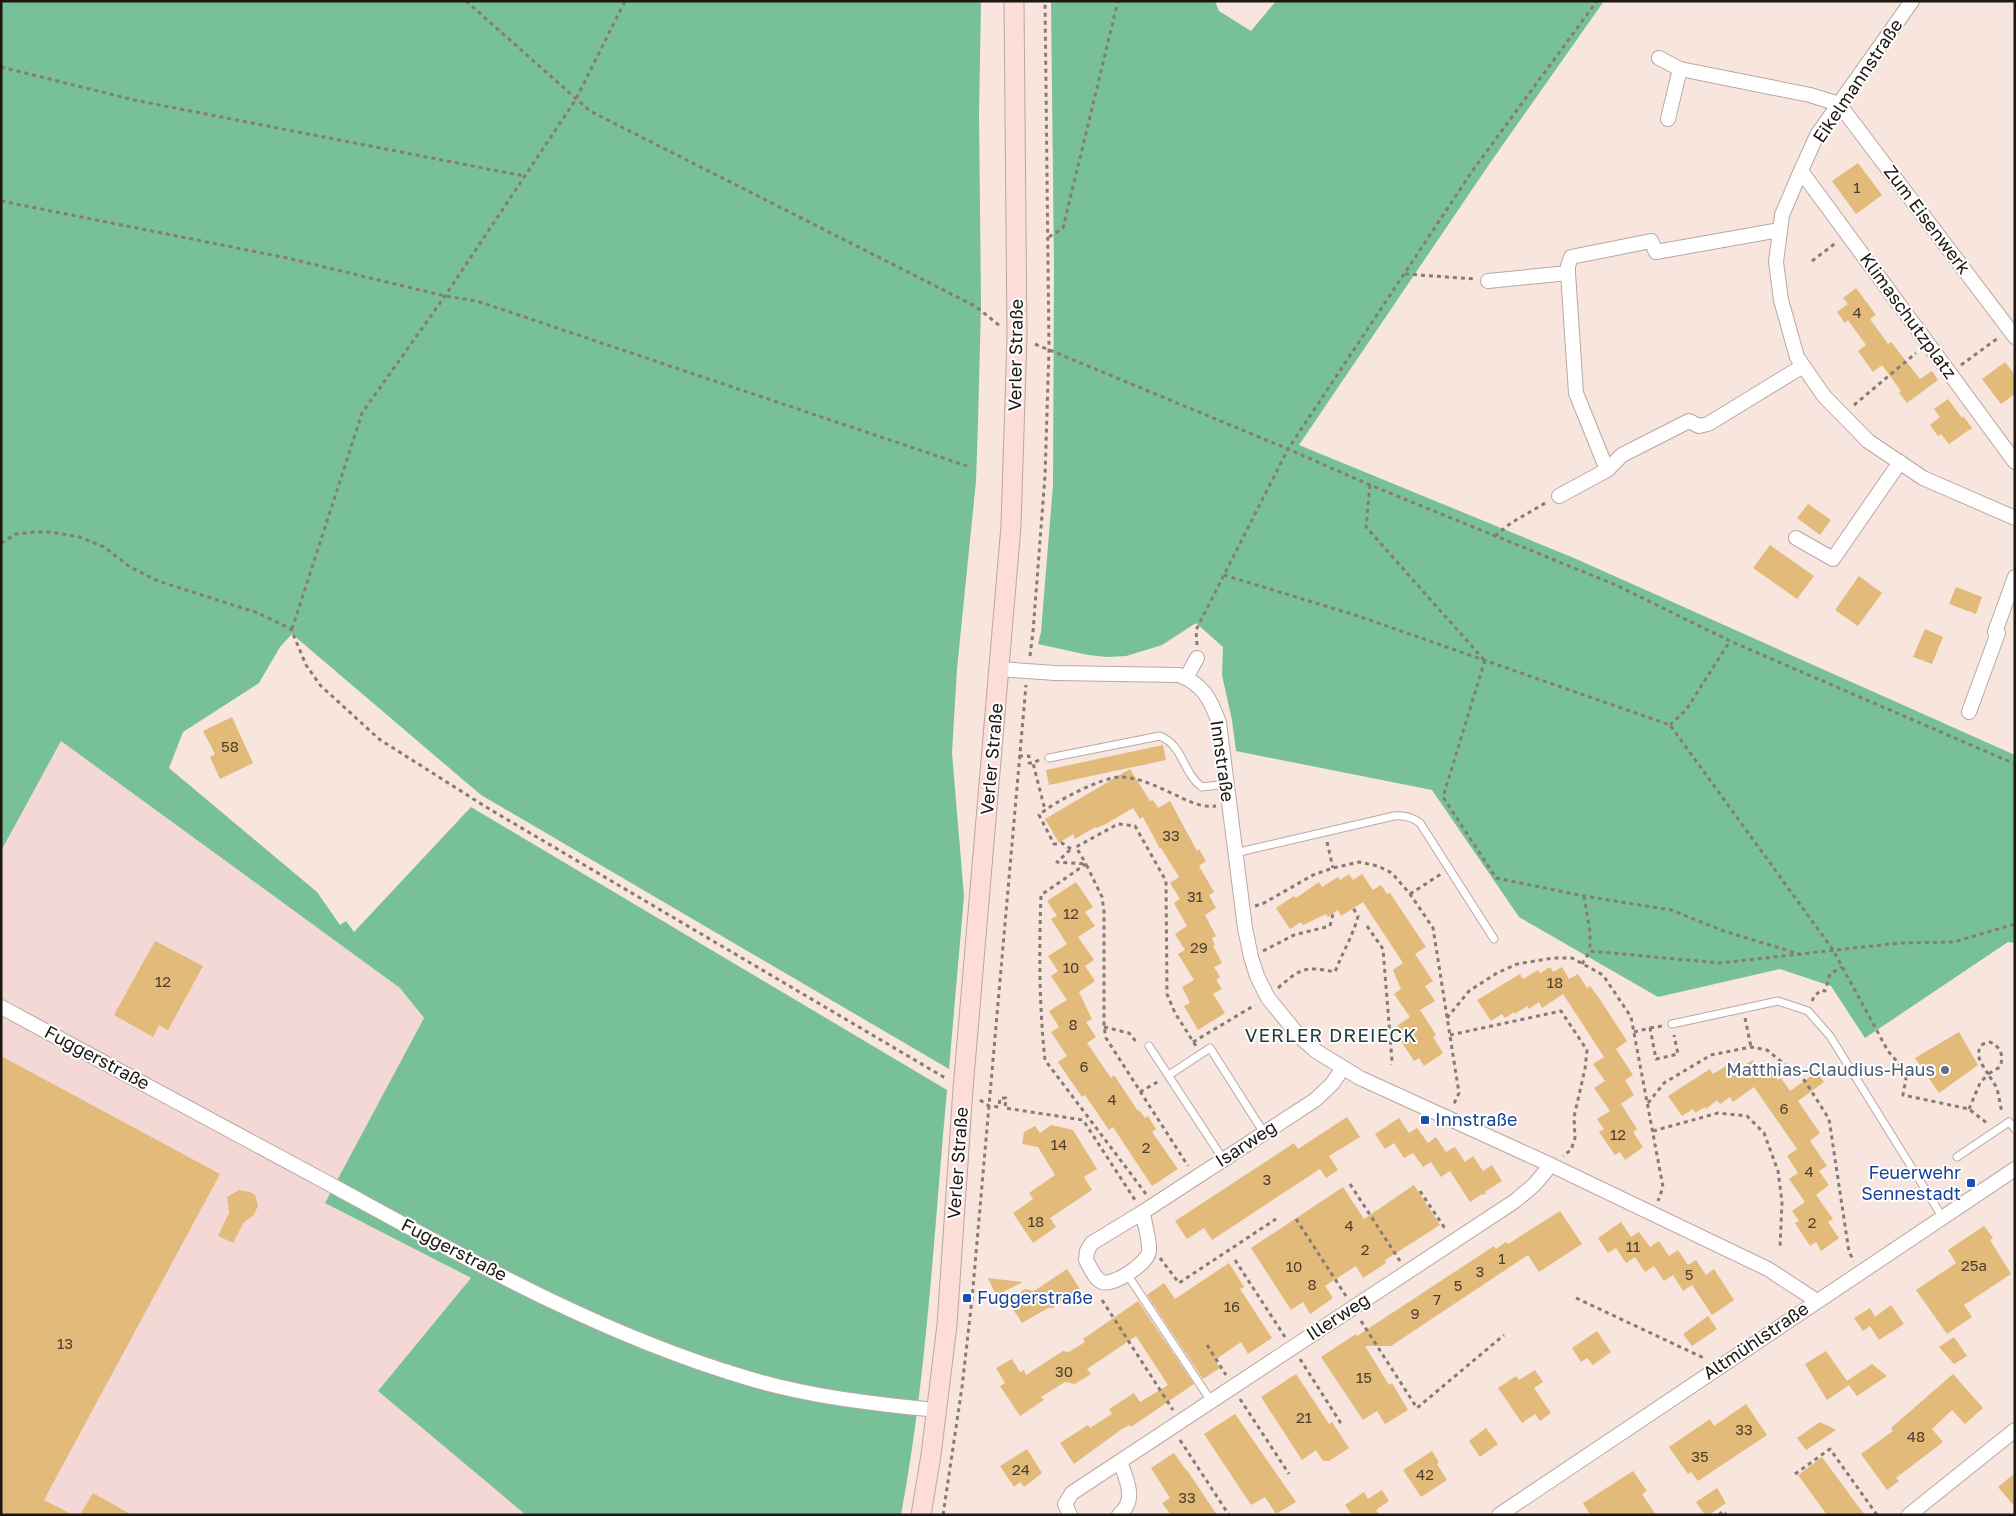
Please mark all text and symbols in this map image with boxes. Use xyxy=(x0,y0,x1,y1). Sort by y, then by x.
street label: Eikelmannstraße xyxy=(1808,14,1907,147)
street label: Zum Eisenwerk xyxy=(1880,161,1976,278)
house number: 1 xyxy=(1853,178,1861,196)
street label: Klimaschutzplatz xyxy=(1856,248,1962,383)
street label: Verler Straße xyxy=(1003,299,1027,411)
house number: 4 xyxy=(1852,303,1862,321)
street label: Verler Straße xyxy=(975,702,1007,816)
street label: Innstraße xyxy=(1206,719,1240,803)
house number: 58 xyxy=(221,737,239,755)
house number: 33 xyxy=(1162,826,1180,844)
house number: 31 xyxy=(1187,887,1203,905)
house number: 12 xyxy=(1063,904,1079,922)
house number: 29 xyxy=(1190,938,1208,956)
house number: 10 xyxy=(1063,958,1079,976)
house number: 12 xyxy=(155,972,171,990)
house number: 18 xyxy=(1547,973,1563,991)
house number: 8 xyxy=(1068,1015,1078,1033)
street label: Fuggerstraße xyxy=(41,1020,154,1094)
district label: VERLER DREIECK xyxy=(1245,1023,1417,1046)
house number: 6 xyxy=(1079,1057,1089,1075)
place label: Matthias-Claudius-Haus xyxy=(1726,1058,1935,1080)
marker: Matthias-Claudius-Haus xyxy=(1939,1064,1951,1076)
house number: 4 xyxy=(1107,1090,1117,1108)
house number: 6 xyxy=(1779,1099,1789,1117)
street label: Verler Straße xyxy=(942,1106,972,1220)
place label: Innstraße xyxy=(1435,1108,1517,1130)
marker: Innstraße xyxy=(1419,1114,1431,1126)
street label: Isarweg xyxy=(1211,1115,1280,1171)
house number: 12 xyxy=(1610,1125,1626,1143)
house number: 14 xyxy=(1051,1135,1067,1153)
house number: 2 xyxy=(1142,1138,1150,1156)
place label: Feuerwehr Sennestadt xyxy=(1861,1161,1961,1204)
house number: 4 xyxy=(1804,1162,1814,1180)
house number: 3 xyxy=(1263,1170,1271,1188)
marker: Feuerwehr Sennestadt xyxy=(1965,1177,1977,1189)
house number: 18 xyxy=(1028,1212,1044,1230)
street label: Fuggerstraße xyxy=(398,1213,511,1285)
house number: 2 xyxy=(1808,1213,1816,1231)
house number: 4 xyxy=(1344,1216,1354,1234)
house number: 11 xyxy=(1626,1237,1640,1255)
house number: 2 xyxy=(1361,1240,1369,1258)
house number: 1 xyxy=(1498,1249,1506,1267)
house number: 25a xyxy=(1961,1256,1987,1274)
house number: 10 xyxy=(1286,1257,1302,1275)
house number: 3 xyxy=(1476,1262,1484,1280)
house number: 5 xyxy=(1685,1265,1693,1283)
house number: 8 xyxy=(1307,1275,1317,1293)
house number: 5 xyxy=(1454,1276,1462,1294)
place label: Fuggerstraße xyxy=(977,1286,1093,1308)
street label: Illerweg xyxy=(1302,1288,1373,1345)
house number: 7 xyxy=(1433,1290,1441,1308)
marker: Fuggerstraße xyxy=(961,1292,973,1304)
house number: 16 xyxy=(1224,1297,1240,1315)
street label: Altmühlstraße xyxy=(1698,1297,1812,1384)
house number: 9 xyxy=(1410,1304,1420,1322)
house number: 13 xyxy=(57,1334,73,1352)
house number: 30 xyxy=(1055,1362,1073,1380)
house number: 15 xyxy=(1356,1368,1372,1386)
house number: 21 xyxy=(1296,1408,1312,1426)
house number: 33 xyxy=(1735,1420,1753,1438)
house number: 48 xyxy=(1907,1427,1925,1445)
house number: 35 xyxy=(1691,1447,1709,1465)
house number: 24 xyxy=(1012,1460,1030,1478)
house number: 42 xyxy=(1416,1465,1434,1483)
house number: 33 xyxy=(1178,1488,1196,1506)

